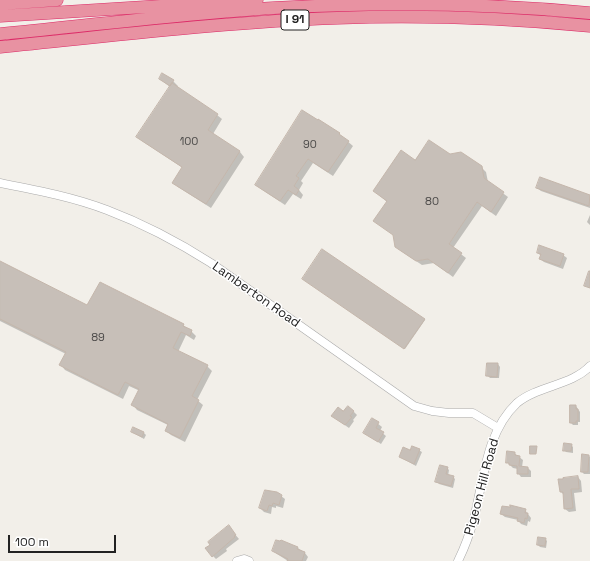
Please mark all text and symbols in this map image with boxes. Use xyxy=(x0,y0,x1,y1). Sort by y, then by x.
road number: I 91 xyxy=(281,10,309,30)
house number: 100 xyxy=(180,135,198,149)
house number: 90 xyxy=(303,138,317,152)
house number: 80 xyxy=(425,195,439,209)
street label: Lamberton Road xyxy=(209,259,303,331)
house number: 89 xyxy=(91,331,105,345)
street label: Pigeon Hill Road xyxy=(462,437,502,537)
scale bar xyxy=(10,527,118,553)
text: 100 m xyxy=(15,534,49,550)

